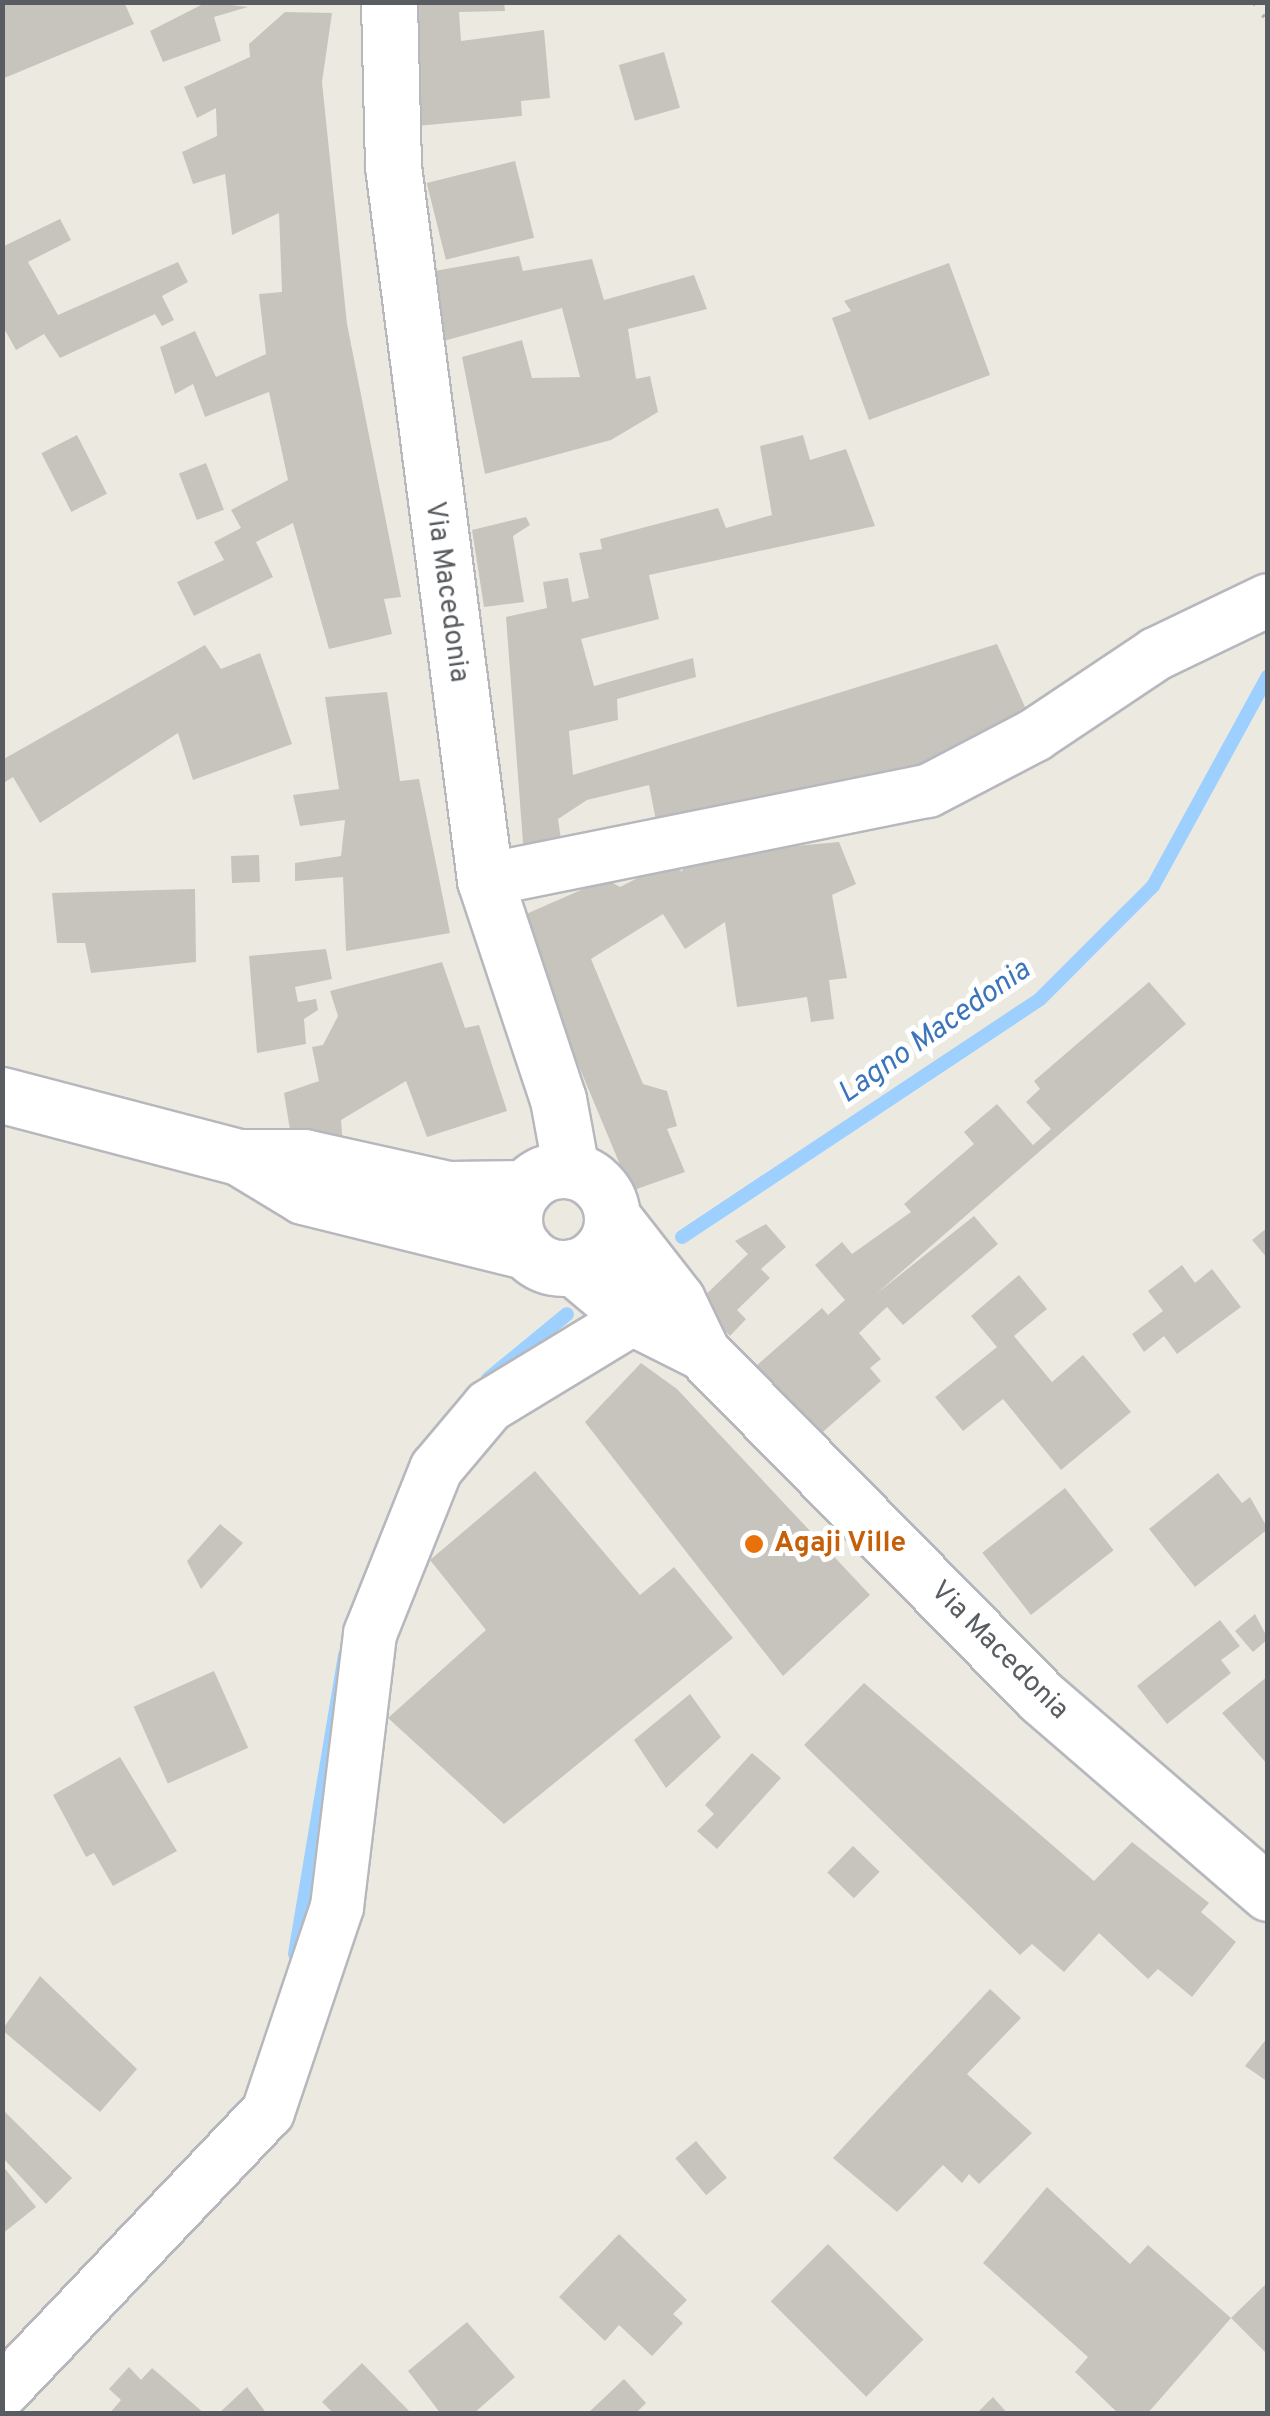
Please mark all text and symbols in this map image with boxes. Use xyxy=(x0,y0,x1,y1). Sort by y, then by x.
street label: Via Macedonia xyxy=(417,499,475,685)
water label: Lagno Macedonia xyxy=(832,953,1038,1113)
place label: Agaji Ville xyxy=(774,1527,907,1561)
marker: Agaji Ville xyxy=(743,1533,765,1555)
street label: Via Macedonia xyxy=(923,1575,1075,1727)

